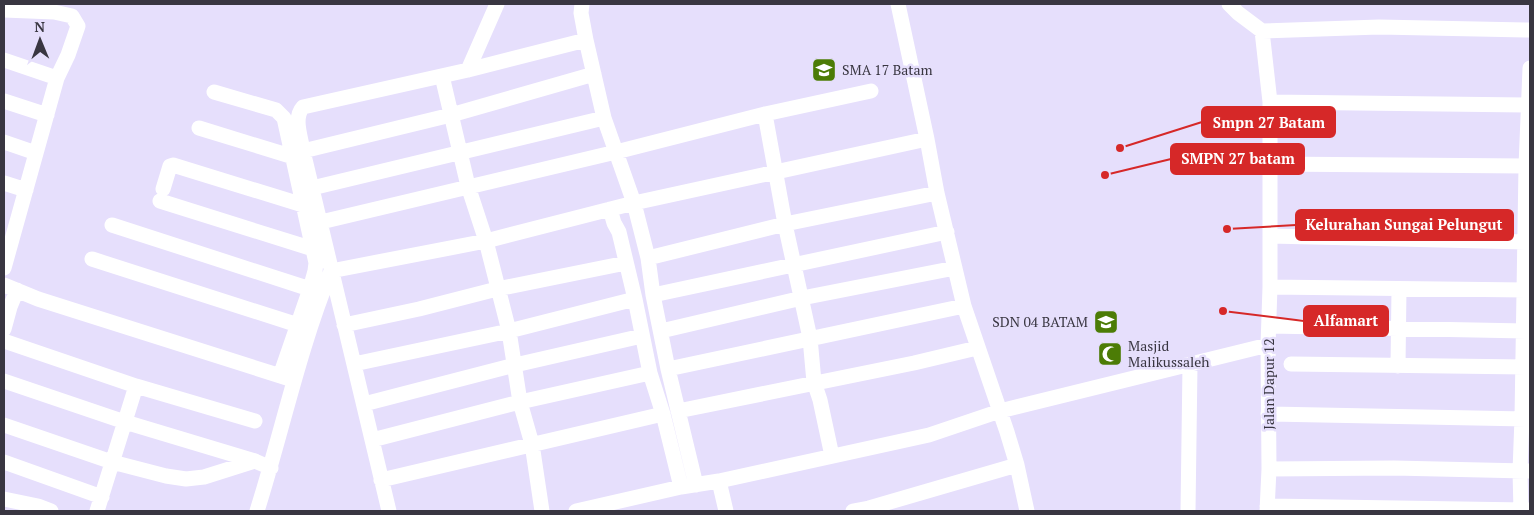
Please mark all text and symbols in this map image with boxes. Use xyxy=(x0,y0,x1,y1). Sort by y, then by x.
north arrow xyxy=(15,15,65,65)
text: N xyxy=(34,17,46,36)
school or university icon: SMA 17 Batam xyxy=(811,57,837,83)
place label: SMA 17 Batam xyxy=(842,60,933,79)
callout: Smpn 27 Batam xyxy=(1202,107,1335,137)
text: Smpn 27 Batam xyxy=(1213,112,1325,132)
callout: SMPN 27 batam xyxy=(1171,144,1304,174)
text: SMPN 27 batam xyxy=(1181,148,1295,168)
callout: Kelurahan Sungai Pelungut xyxy=(1296,210,1513,240)
text: Kelurahan Sungai Pelungut xyxy=(1306,214,1503,234)
callout: Alfamart xyxy=(1304,306,1388,336)
school or university icon: SDN 04 BATAM xyxy=(1093,309,1119,335)
text: Alfamart xyxy=(1314,310,1378,330)
place label: SDN 04 BATAM xyxy=(992,312,1088,331)
place label: Masjid Malikussaleh xyxy=(1128,336,1210,371)
street label: Jalan Dapur 12 xyxy=(1259,338,1278,430)
mosque icon: Masjid Malikussaleh xyxy=(1097,341,1123,367)

